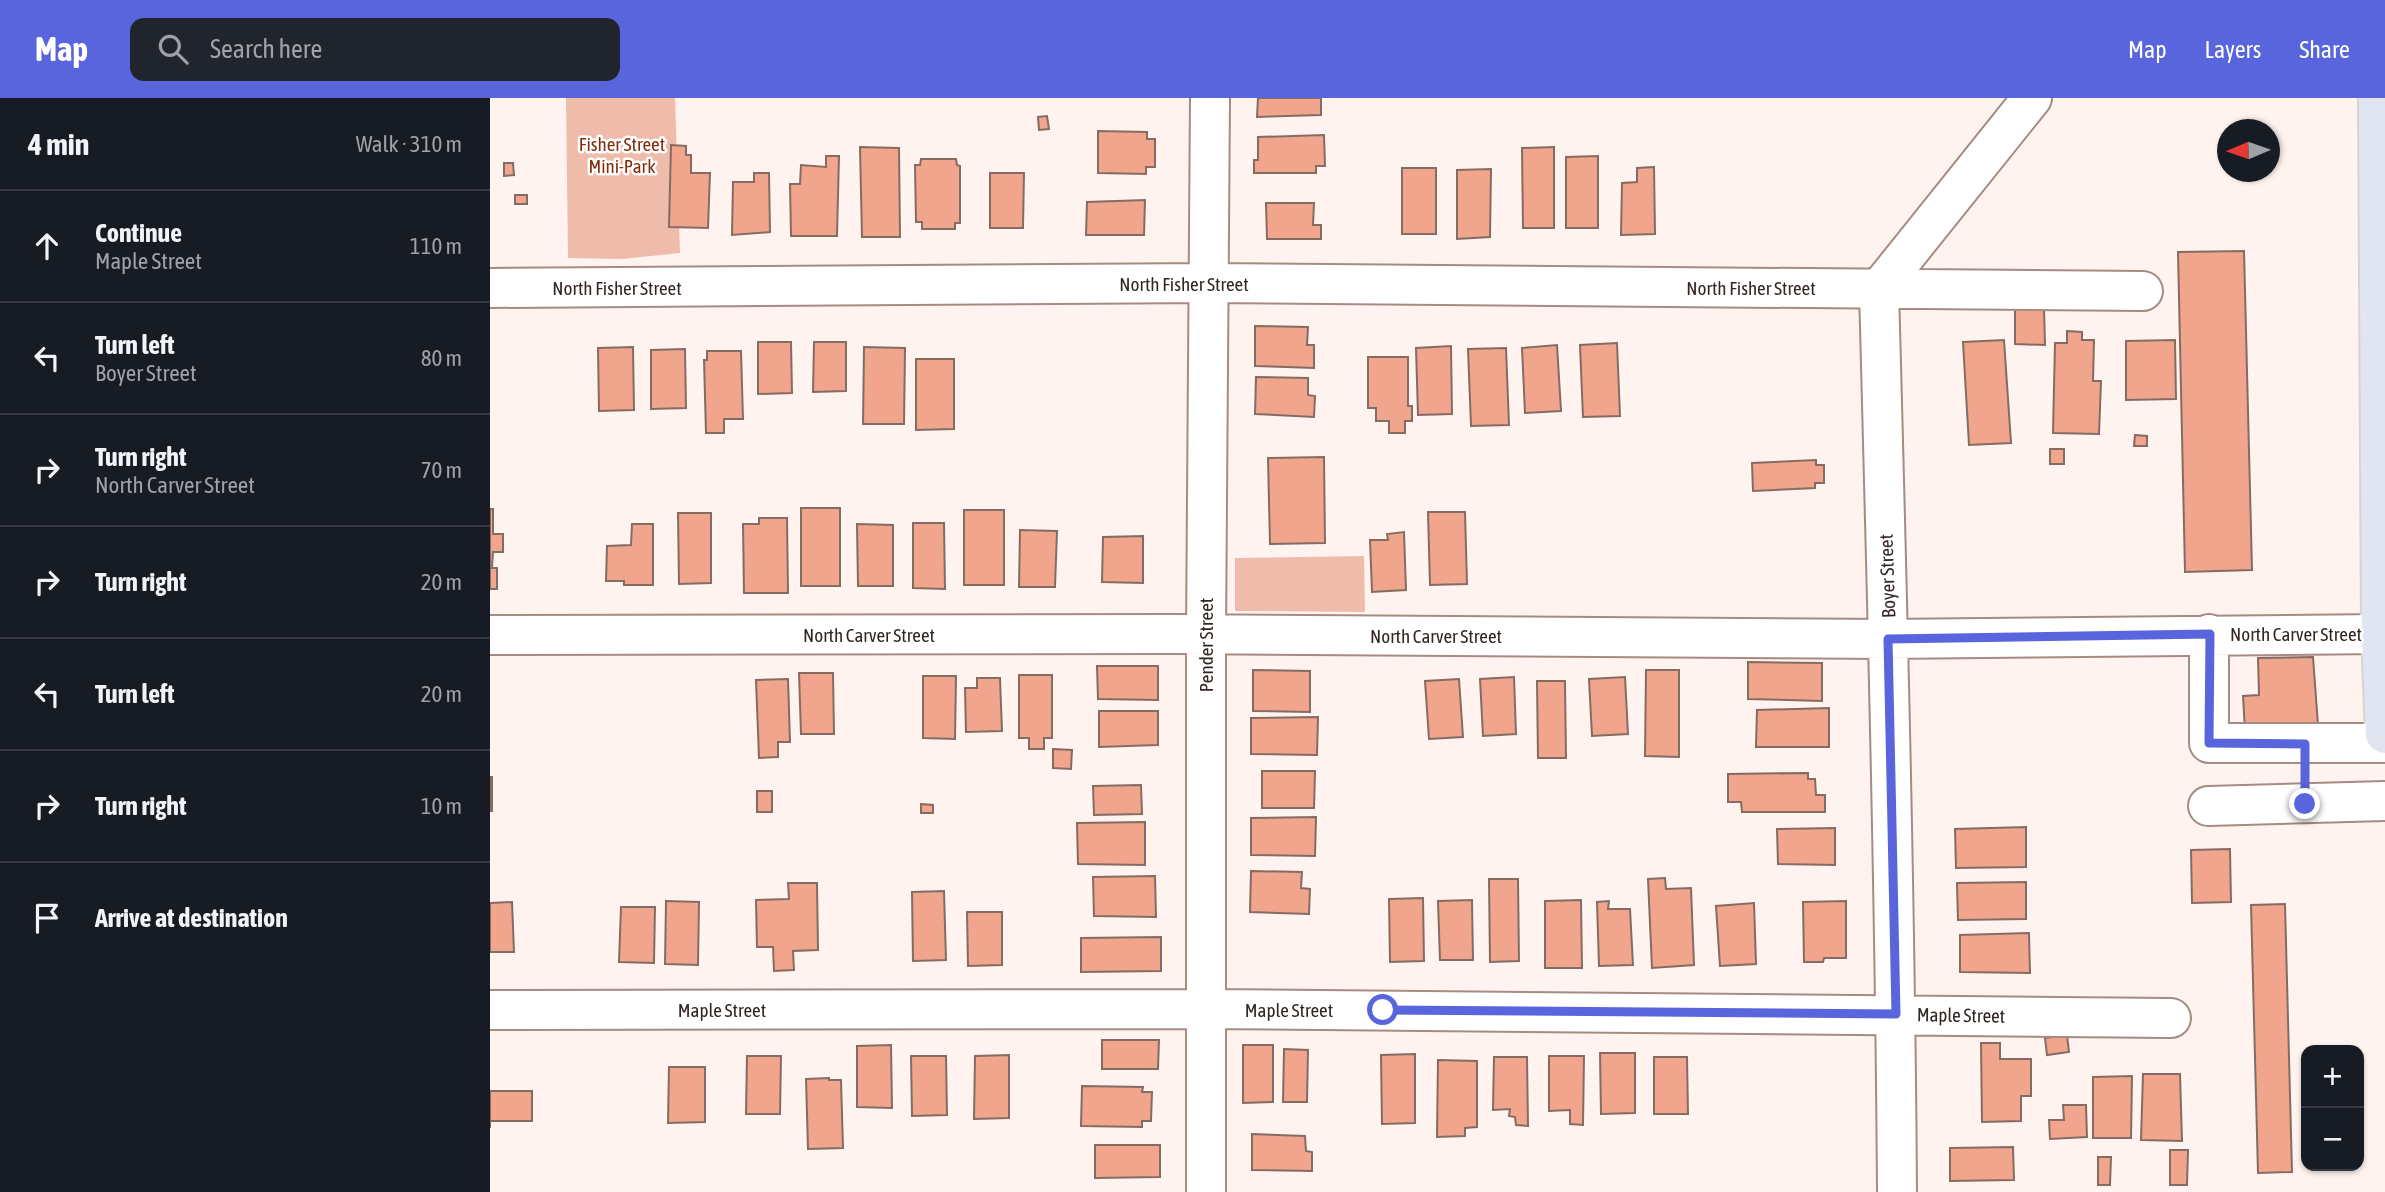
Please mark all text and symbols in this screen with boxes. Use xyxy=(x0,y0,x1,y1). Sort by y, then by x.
search box xyxy=(130,18,620,81)
text: Map xyxy=(35,30,88,68)
icon: search xyxy=(154,30,192,68)
text: Search here xyxy=(210,34,322,64)
text: Map xyxy=(2128,36,2167,63)
text: Layers xyxy=(2205,36,2261,63)
text: Share xyxy=(2299,36,2350,63)
north arrow xyxy=(2217,119,2280,182)
text: 4 min xyxy=(28,127,89,161)
text: Walk · 310 m xyxy=(356,131,462,157)
park label: Fisher Street Mini-Park xyxy=(579,133,665,177)
text: Continue xyxy=(95,218,182,248)
icon: ahead xyxy=(28,227,66,265)
text: 110 m xyxy=(410,233,462,259)
text: Maple Street xyxy=(95,248,202,274)
street label: North Fisher Street xyxy=(1119,273,1249,295)
street label: North Fisher Street xyxy=(552,277,682,299)
street label: North Fisher Street xyxy=(1686,277,1816,299)
text: Turn left xyxy=(95,330,175,360)
icon: left xyxy=(28,339,66,377)
text: 80 m xyxy=(421,345,462,371)
text: Boyer Street xyxy=(95,360,197,386)
text: Turn right xyxy=(95,442,186,472)
icon: right xyxy=(28,451,66,489)
text: 70 m xyxy=(421,457,462,483)
text: North Carver Street xyxy=(95,472,255,498)
street label: Boyer Street xyxy=(1875,534,1899,618)
icon: right xyxy=(28,563,66,601)
text: Turn right xyxy=(95,567,186,597)
text: 20 m xyxy=(421,569,462,595)
street label: Pender Street xyxy=(1195,598,1217,692)
street label: North Carver Street xyxy=(2230,623,2362,645)
street label: North Carver Street xyxy=(803,624,935,646)
street label: North Carver Street xyxy=(1370,625,1502,647)
icon: left xyxy=(28,675,66,713)
text: Turn left xyxy=(95,679,175,709)
text: 20 m xyxy=(421,681,462,707)
icon: right xyxy=(28,787,66,825)
route end xyxy=(2289,788,2320,819)
text: Turn right xyxy=(95,791,186,821)
text: 10 m xyxy=(421,793,462,819)
icon: arrive xyxy=(28,899,66,937)
text: Arrive at destination xyxy=(95,903,288,933)
route start xyxy=(1367,994,1398,1025)
street label: Maple Street xyxy=(678,999,766,1021)
street label: Maple Street xyxy=(1245,999,1333,1021)
street label: Maple Street xyxy=(1917,1003,2005,1027)
map controls xyxy=(2301,1045,2364,1171)
button: + xyxy=(2301,1045,2364,1108)
button: − xyxy=(2301,1108,2364,1171)

